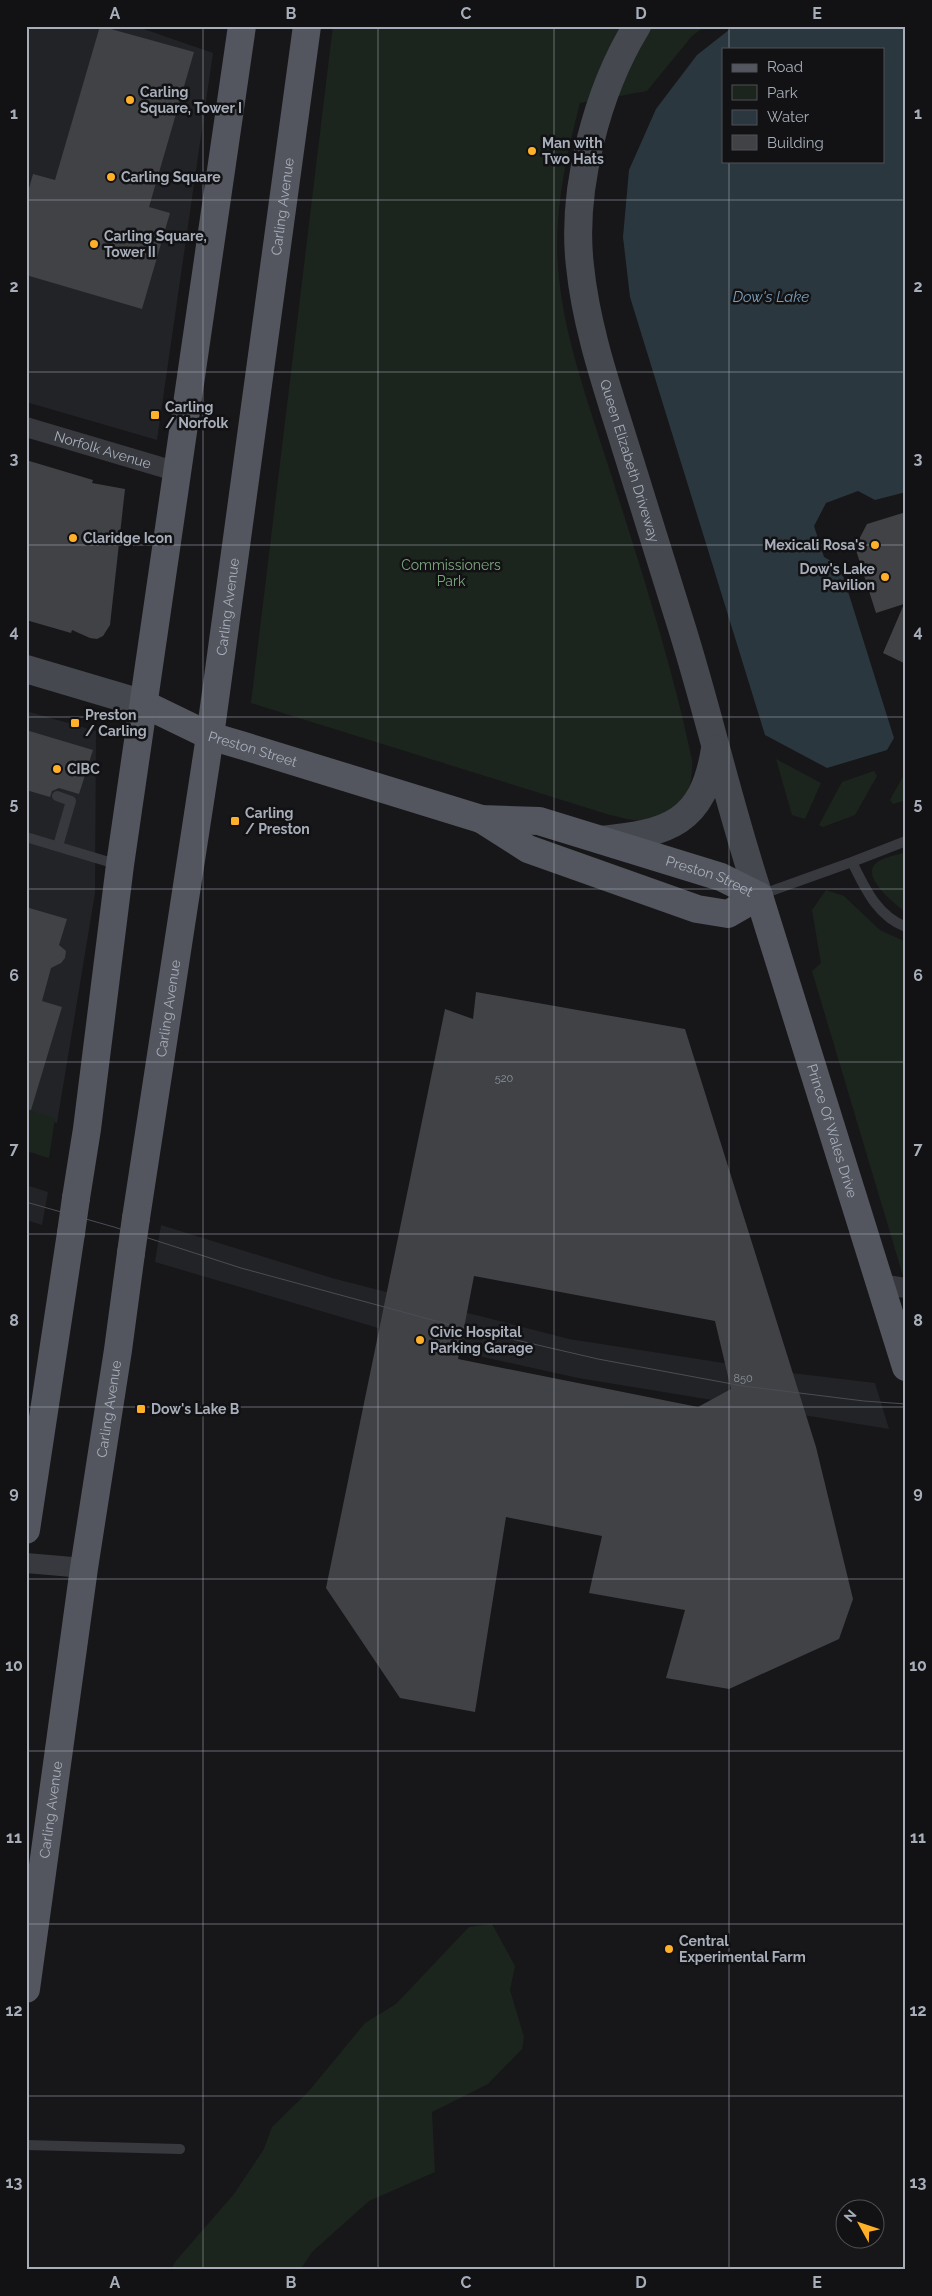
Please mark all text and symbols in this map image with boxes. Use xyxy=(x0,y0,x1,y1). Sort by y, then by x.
text: A xyxy=(110,4,121,23)
text: B xyxy=(286,4,297,23)
text: C xyxy=(461,4,472,23)
text: D xyxy=(635,4,647,23)
text: E xyxy=(812,4,822,23)
legend xyxy=(722,48,884,162)
text: Road xyxy=(767,58,803,76)
place label: Carling Square, Tower I xyxy=(140,84,242,116)
text: Park xyxy=(767,84,798,102)
marker: Carling Square, Tower I xyxy=(124,94,136,106)
text: 1 xyxy=(10,104,18,123)
text: 1 xyxy=(914,104,922,123)
text: Water xyxy=(767,108,810,126)
text: Building xyxy=(767,134,824,152)
place label: Man with Two Hats xyxy=(542,135,604,167)
marker: Man with Two Hats xyxy=(526,145,538,157)
street label: Carling Avenue xyxy=(268,157,297,256)
place label: Carling Square xyxy=(121,169,221,185)
marker: Carling Square xyxy=(105,171,117,183)
place label: Carling Square, Tower II xyxy=(104,228,207,260)
marker: Carling Square, Tower II xyxy=(88,238,100,250)
text: 2 xyxy=(9,277,19,296)
text: 2 xyxy=(913,277,923,296)
water label: Dow's Lake xyxy=(733,288,809,306)
street label: Queen Elizabeth Driveway xyxy=(597,377,663,545)
place label: Carling / Norfolk xyxy=(165,399,229,431)
marker: Carling / Norfolk xyxy=(149,409,161,421)
street label: Norfolk Avenue xyxy=(52,428,153,472)
text: 3 xyxy=(10,449,19,468)
text: 3 xyxy=(914,449,923,468)
place label: Claridge Icon xyxy=(83,530,172,546)
marker: Claridge Icon xyxy=(67,532,79,544)
place label: Mexicali Rosa's xyxy=(764,537,865,553)
marker: Mexicali Rosa's xyxy=(869,539,881,551)
street label: Carling Avenue xyxy=(213,557,242,657)
park label: Commissioners Park xyxy=(401,557,501,589)
place label: Dow's Lake Pavilion xyxy=(800,561,876,593)
marker: Dow's Lake Pavilion xyxy=(879,571,891,583)
text: 4 xyxy=(9,622,19,641)
text: 4 xyxy=(913,622,923,641)
place label: Preston / Carling xyxy=(85,707,147,739)
marker: Preston / Carling xyxy=(69,717,81,729)
street label: Preston Street xyxy=(206,728,299,770)
place label: CIBC xyxy=(67,761,100,777)
marker: CIBC xyxy=(51,763,63,775)
text: 5 xyxy=(10,794,19,813)
text: 5 xyxy=(914,794,923,813)
place label: Carling / Preston xyxy=(245,805,310,837)
marker: Carling / Preston xyxy=(229,815,241,827)
street label: Preston Street xyxy=(664,853,756,900)
street label: Carling Avenue xyxy=(153,959,184,1058)
text: 6 xyxy=(9,966,19,985)
text: 6 xyxy=(913,966,923,985)
street label: Prince Of Wales Drive xyxy=(804,1062,861,1200)
house number: 520 xyxy=(495,1072,513,1085)
text: 7 xyxy=(10,1139,19,1158)
text: 7 xyxy=(914,1139,923,1158)
text: 8 xyxy=(9,1311,19,1330)
text: 8 xyxy=(913,1311,923,1330)
place label: Civic Hospital Parking Garage xyxy=(430,1324,534,1356)
marker: Civic Hospital Parking Garage xyxy=(414,1334,426,1346)
street label: Carling Avenue xyxy=(93,1359,124,1459)
house number: 850 xyxy=(733,1372,753,1385)
place label: Dow's Lake B xyxy=(151,1401,240,1417)
marker: Dow's Lake B xyxy=(135,1403,147,1415)
text: 9 xyxy=(9,1483,19,1502)
text: 9 xyxy=(913,1483,923,1502)
text: 10 xyxy=(5,1656,23,1675)
text: 10 xyxy=(909,1656,927,1675)
street label: Carling Avenue xyxy=(36,1760,65,1859)
text: 11 xyxy=(6,1828,22,1847)
text: 11 xyxy=(910,1828,926,1847)
place label: Central Experimental Farm xyxy=(679,1933,806,1965)
marker: Central Experimental Farm xyxy=(663,1943,675,1955)
text: 12 xyxy=(6,2001,22,2020)
text: 12 xyxy=(910,2001,926,2020)
text: 13 xyxy=(6,2173,22,2192)
text: 13 xyxy=(910,2173,926,2192)
north arrow xyxy=(834,2198,884,2248)
text: N xyxy=(840,2206,860,2225)
text: A xyxy=(110,2273,121,2292)
text: B xyxy=(286,2273,297,2292)
text: C xyxy=(461,2273,472,2292)
text: D xyxy=(635,2273,647,2292)
text: E xyxy=(812,2273,822,2292)

